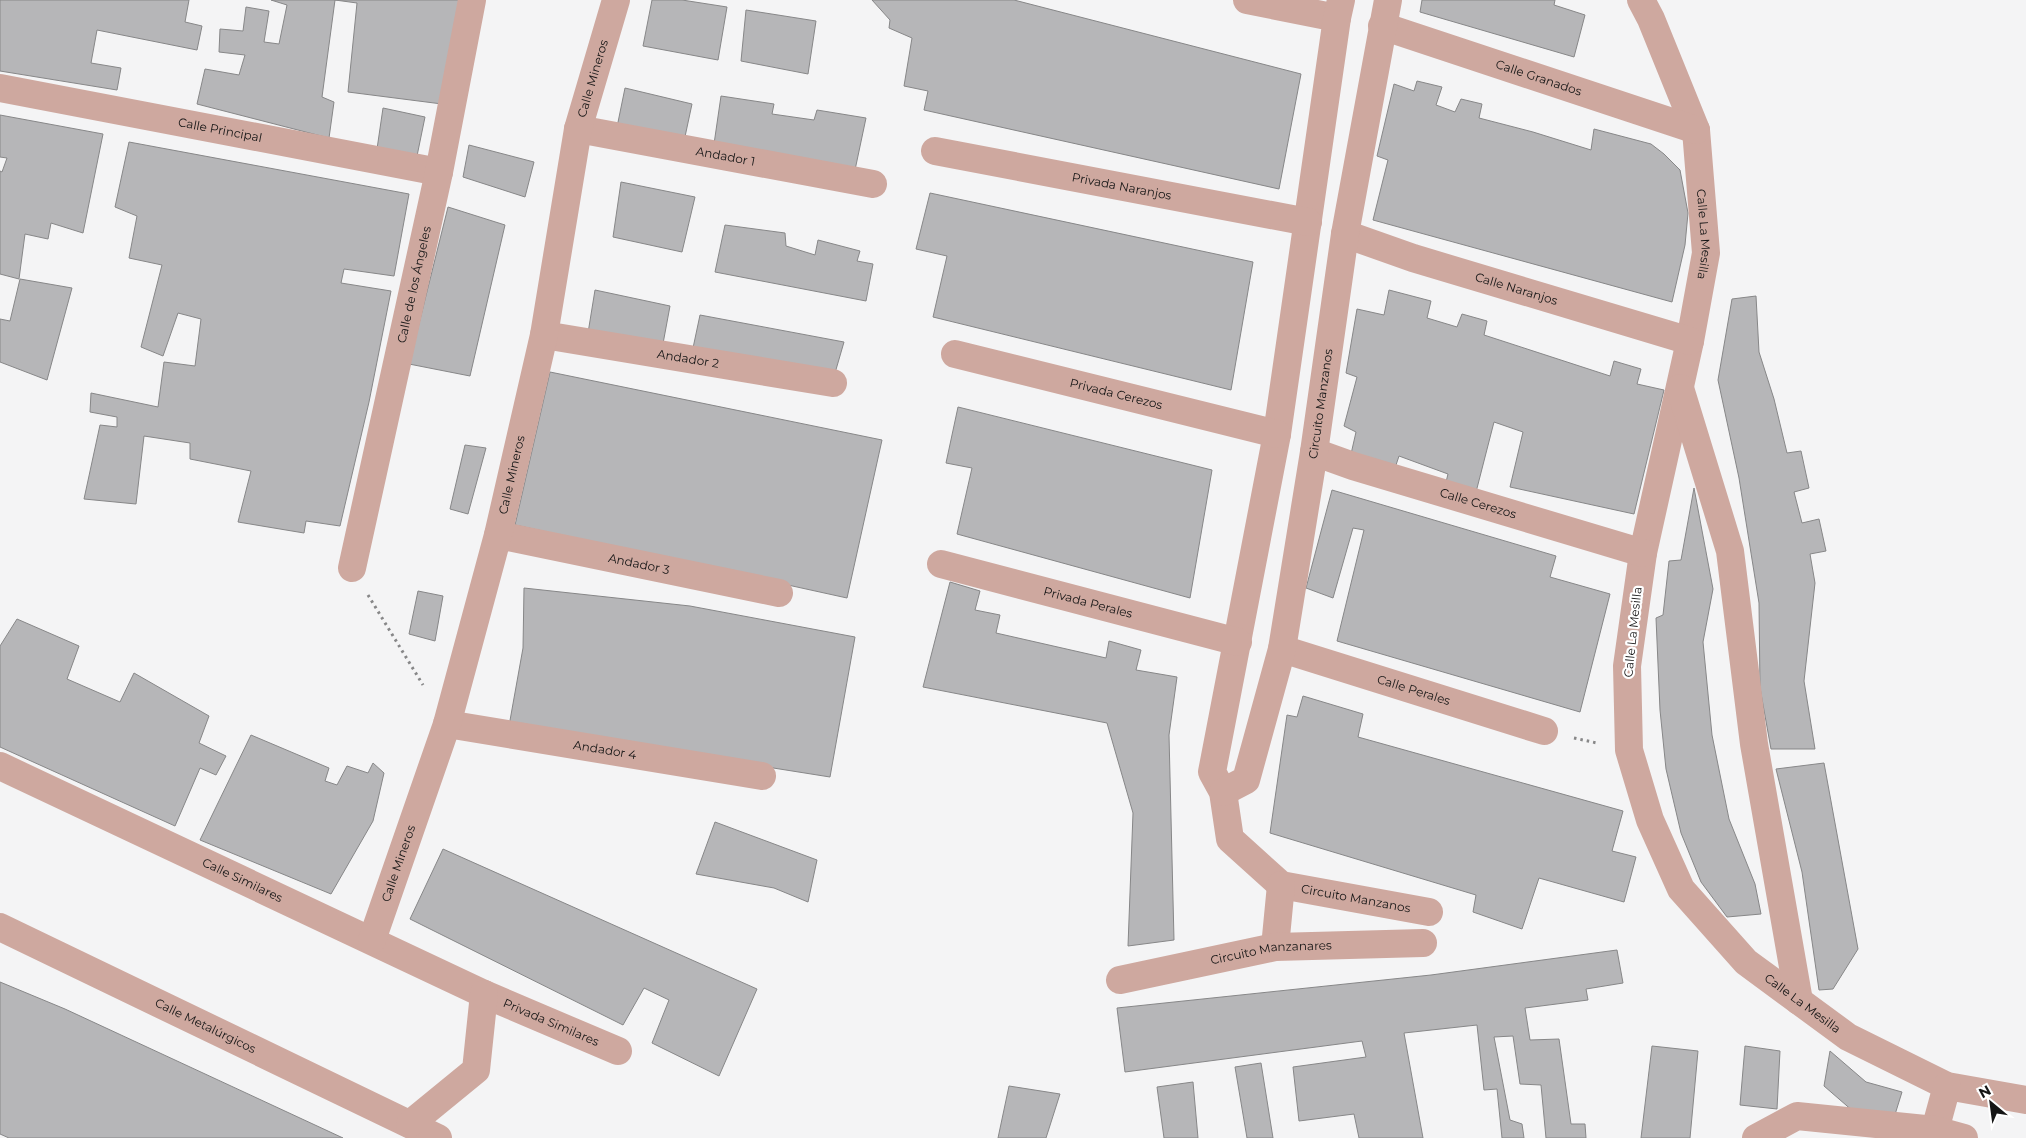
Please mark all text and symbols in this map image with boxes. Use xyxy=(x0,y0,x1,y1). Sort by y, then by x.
street label: Calle Mineros xyxy=(574,38,611,119)
street label: Calle Granados xyxy=(1494,56,1584,99)
street label: Calle Principal xyxy=(177,114,263,145)
street label: Andador 1 xyxy=(695,143,756,169)
street label: Privada Naranjos xyxy=(1071,169,1173,203)
street label: Calle La Mesilla xyxy=(1694,188,1714,281)
street label: Calle de los Ángeles xyxy=(394,225,434,345)
street label: Calle Naranjos xyxy=(1473,269,1560,308)
street label: Andador 2 xyxy=(656,346,720,371)
street label: Circuito Manzanos xyxy=(1305,348,1336,460)
street label: Privada Cerezos xyxy=(1068,375,1164,412)
street label: Calle Mineros xyxy=(495,434,528,516)
street label: Calle Cerezos xyxy=(1438,484,1518,522)
street label: Andador 3 xyxy=(607,550,671,577)
street label: Privada Perales xyxy=(1042,583,1134,621)
street label: Calle La Mesilla xyxy=(1620,586,1645,678)
street label: Calle Perales xyxy=(1375,671,1452,708)
street label: Andador 4 xyxy=(572,737,638,762)
street label: Calle Mineros xyxy=(378,823,418,904)
street label: Calle Similares xyxy=(200,854,285,905)
street label: Circuito Manzanos xyxy=(1300,881,1412,916)
street label: Circuito Manzanares xyxy=(1209,937,1332,968)
street label: Calle La Mesilla xyxy=(1762,970,1844,1036)
street label: Calle Metalúrgicos xyxy=(153,995,259,1056)
street label: Privada Similares xyxy=(501,995,602,1049)
north arrow xyxy=(1966,1078,2016,1128)
text: N xyxy=(1975,1081,1994,1102)

